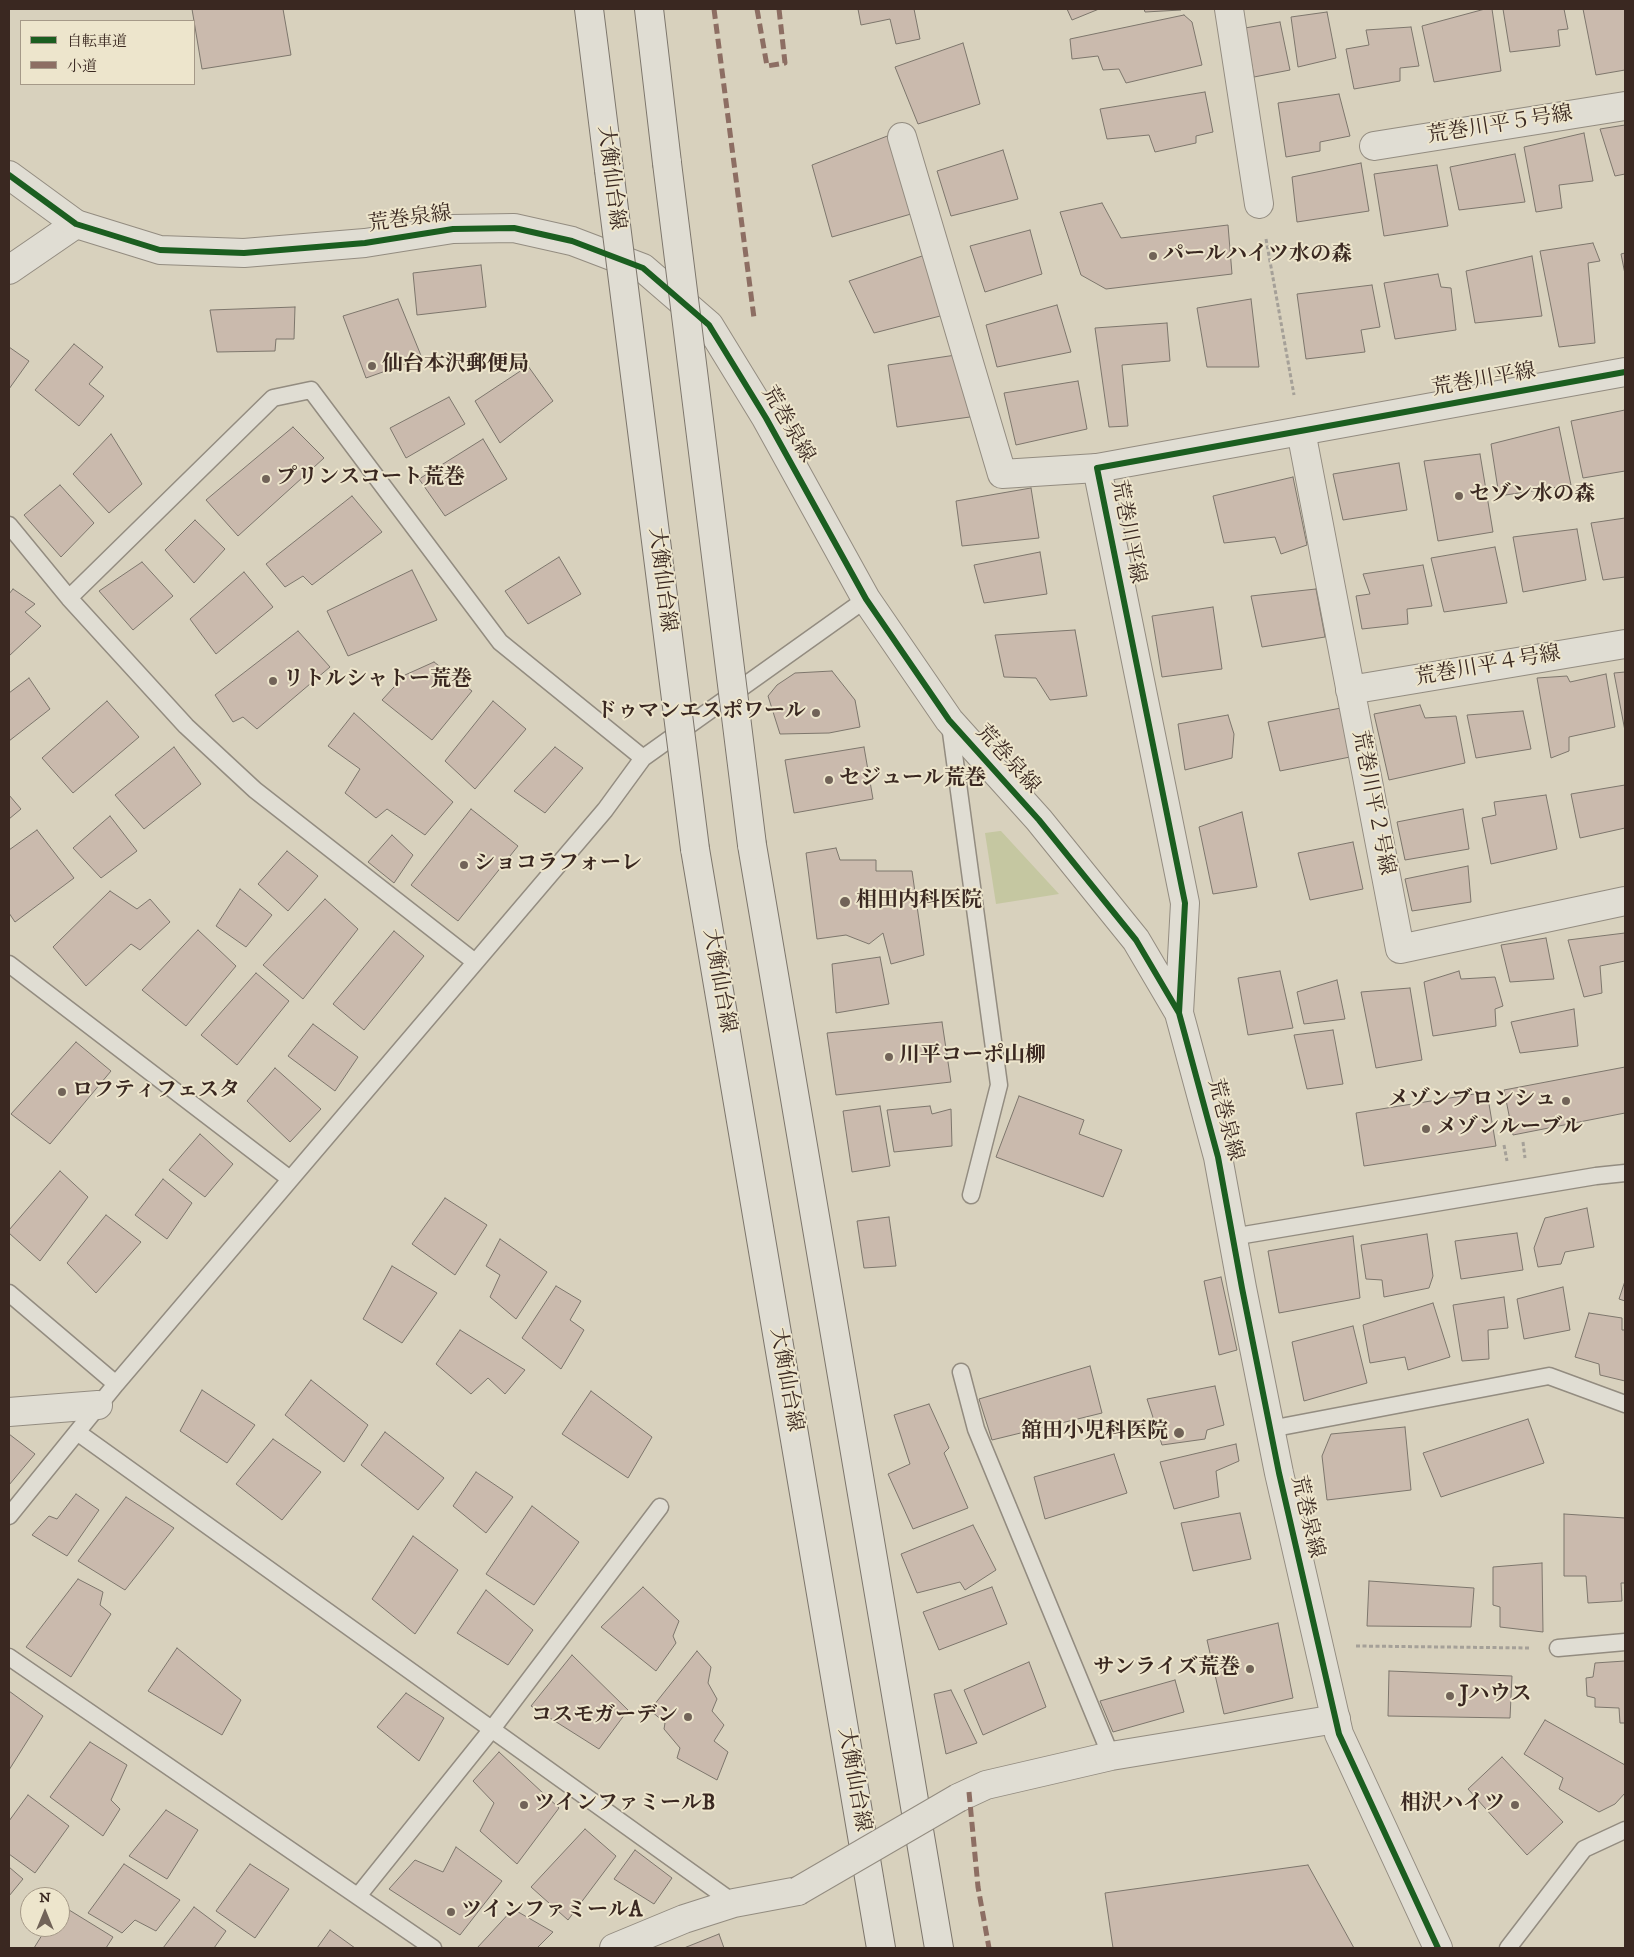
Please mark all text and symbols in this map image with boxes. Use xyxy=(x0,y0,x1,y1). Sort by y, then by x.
legend xyxy=(20,20,195,85)
text: 自転車道 xyxy=(67,32,127,51)
text: 小道 xyxy=(67,57,97,76)
street label: 荒巻川平５号線 xyxy=(1425,102,1575,150)
street label: 大衡仙台線 xyxy=(591,124,629,232)
street label: 荒巻泉線 xyxy=(367,202,453,238)
place label: パールハイツ水の森 xyxy=(1163,243,1352,269)
marker: パールハイツ水の森 xyxy=(1147,250,1159,262)
place label: 仙台本沢郵便局 xyxy=(382,353,529,379)
street label: 荒巻川平線 xyxy=(1430,359,1538,403)
marker: 仙台本沢郵便局 xyxy=(366,360,378,372)
street label: 荒巻泉線 xyxy=(755,382,819,468)
place label: プリンスコート荒巻 xyxy=(276,466,465,492)
marker: プリンスコート荒巻 xyxy=(260,473,272,485)
street label: 荒巻川平線 xyxy=(1105,478,1149,586)
place label: セゾン水の森 xyxy=(1469,483,1595,509)
marker: セゾン水の森 xyxy=(1453,490,1465,502)
street label: 大衡仙台線 xyxy=(642,526,680,634)
street label: 荒巻川平４号線 xyxy=(1413,642,1563,692)
place label: リトルシャトー荒巻 xyxy=(283,668,472,694)
marker: リトルシャトー荒巻 xyxy=(267,675,279,687)
place label: ドゥマンエスポワール xyxy=(596,700,806,726)
marker: ドゥマンエスポワール xyxy=(810,707,822,719)
street label: 荒巻泉線 xyxy=(970,720,1044,800)
street label: 荒巻川平２号線 xyxy=(1346,728,1398,878)
place label: セジュール荒巻 xyxy=(839,767,986,793)
marker: セジュール荒巻 xyxy=(823,774,835,786)
place label: ショコラフォーレ xyxy=(474,852,642,878)
marker: ショコラフォーレ xyxy=(458,859,470,871)
place label: 相田内科医院 xyxy=(856,889,982,915)
marker: 相田内科医院 xyxy=(838,895,852,909)
street label: 大衡仙台線 xyxy=(696,927,740,1035)
place label: 川平コーポ山柳 xyxy=(899,1044,1046,1070)
marker: 川平コーポ山柳 xyxy=(883,1051,895,1063)
street label: 荒巻泉線 xyxy=(1201,1076,1247,1164)
place label: ロフティフェスタ xyxy=(72,1079,240,1105)
marker: ロフティフェスタ xyxy=(56,1086,68,1098)
place label: メゾンブロンシュ xyxy=(1388,1088,1556,1114)
marker: メゾンブロンシュ xyxy=(1560,1095,1572,1107)
place label: メゾンルーブル xyxy=(1436,1116,1583,1142)
marker: メゾンルーブル xyxy=(1420,1123,1432,1135)
street label: 大衡仙台線 xyxy=(763,1326,807,1434)
place label: 舘田小児科医院 xyxy=(1021,1420,1168,1446)
marker: 舘田小児科医院 xyxy=(1172,1426,1186,1440)
street label: 荒巻泉線 xyxy=(1284,1473,1328,1561)
place label: サンライズ荒巻 xyxy=(1093,1656,1240,1682)
marker: サンライズ荒巻 xyxy=(1244,1663,1256,1675)
place label: Jハウス xyxy=(1460,1683,1531,1709)
marker: Jハウス xyxy=(1444,1690,1456,1702)
place label: コスモガーデン xyxy=(531,1704,678,1730)
marker: コスモガーデン xyxy=(682,1711,694,1723)
street label: 大衡仙台線 xyxy=(831,1726,875,1834)
place label: ツインファミールB xyxy=(534,1792,715,1818)
place label: 相沢ハイツ xyxy=(1400,1792,1505,1818)
marker: ツインファミールB xyxy=(518,1799,530,1811)
marker: 相沢ハイツ xyxy=(1509,1799,1521,1811)
north arrow xyxy=(20,1887,70,1937)
text: N xyxy=(39,1889,51,1907)
place label: ツインファミールA xyxy=(461,1899,642,1925)
marker: ツインファミールA xyxy=(445,1906,457,1918)

